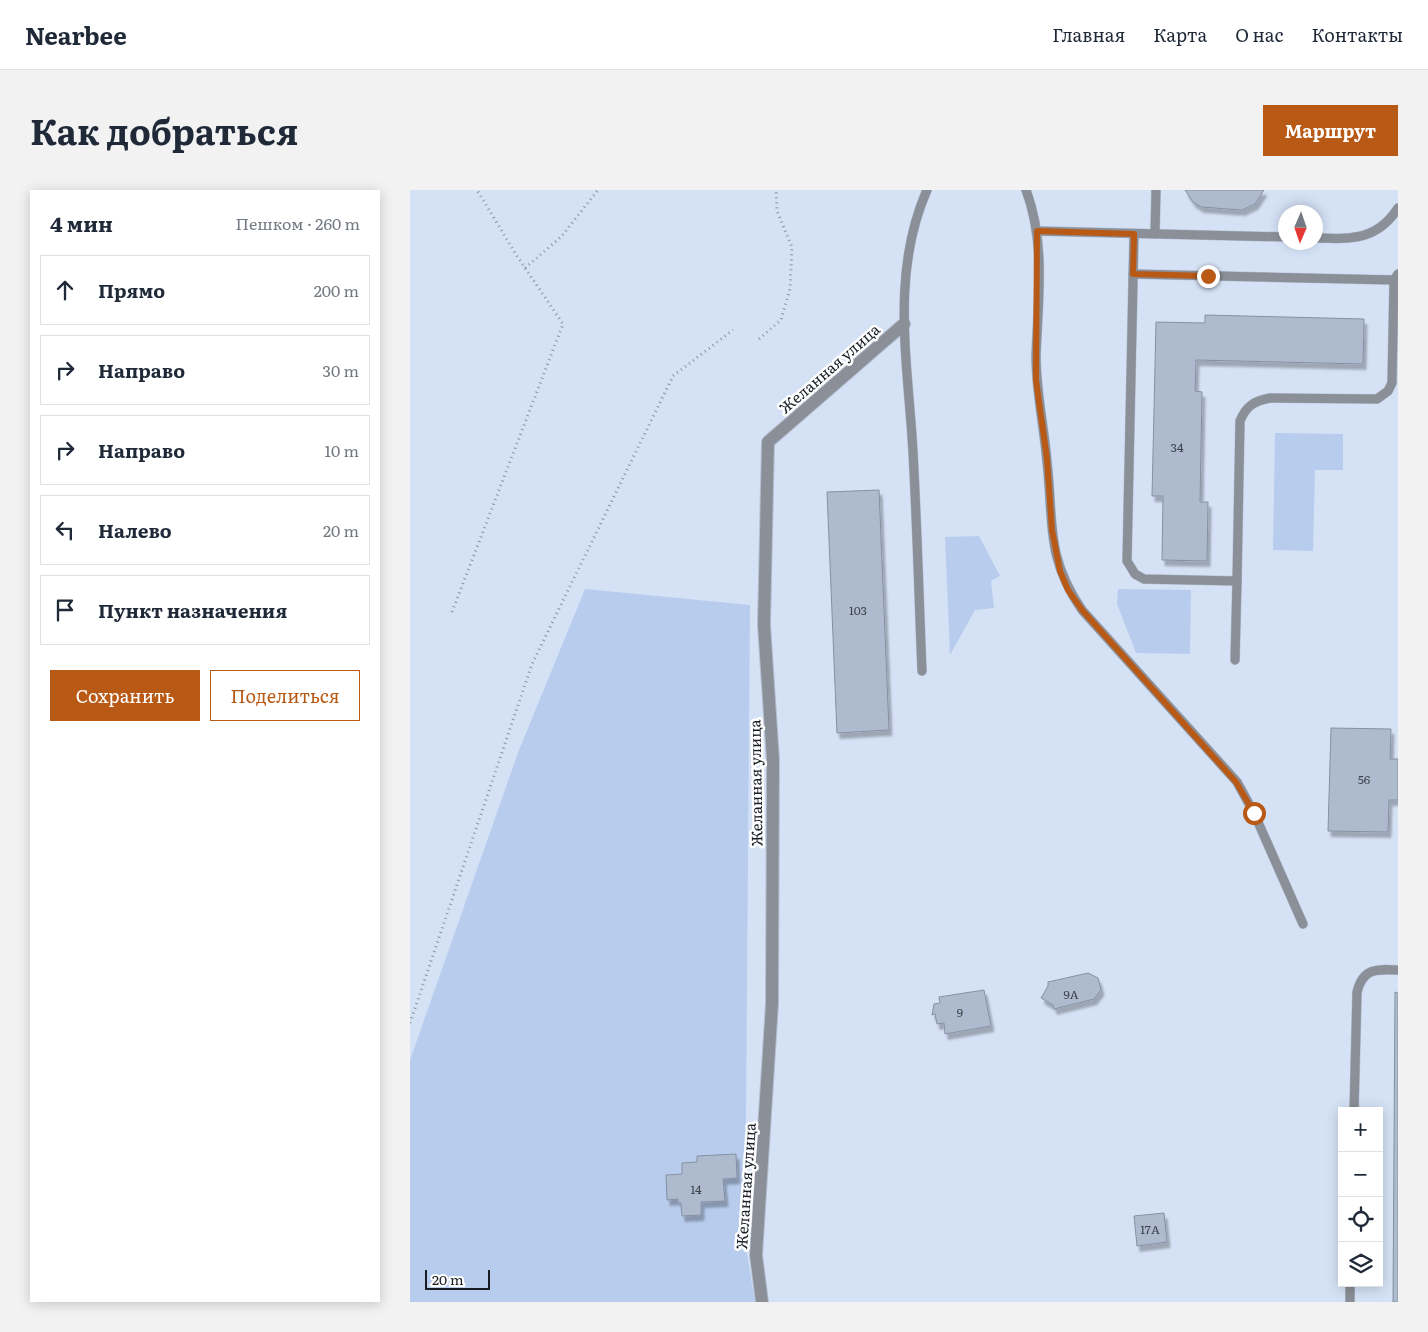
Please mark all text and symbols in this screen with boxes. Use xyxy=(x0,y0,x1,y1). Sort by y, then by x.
text: Nearbee xyxy=(25,17,127,52)
text: Главная xyxy=(1052,21,1125,48)
text: Карта xyxy=(1153,21,1207,48)
text: О нас xyxy=(1235,21,1283,48)
text: Контакты xyxy=(1311,21,1403,48)
text: Как добраться xyxy=(30,104,298,156)
button: Маршрут xyxy=(1263,105,1398,156)
north arrow xyxy=(1278,205,1323,250)
text: 4 мин xyxy=(50,207,113,238)
text: Пешком · 260 m xyxy=(235,211,360,235)
route end xyxy=(1197,265,1220,288)
icon: ahead xyxy=(51,276,79,304)
text: Прямо xyxy=(98,276,165,304)
text: 200 m xyxy=(314,278,359,302)
street label: Желанная улица xyxy=(774,317,885,418)
icon: right xyxy=(51,356,79,384)
text: Направо xyxy=(98,356,185,384)
text: 30 m xyxy=(322,358,359,382)
icon: right xyxy=(51,436,79,464)
text: Направо xyxy=(98,436,185,464)
text: 10 m xyxy=(325,438,359,462)
house number: 34 xyxy=(1170,438,1184,456)
icon: left xyxy=(51,516,79,544)
text: Налево xyxy=(98,516,172,544)
text: 20 m xyxy=(323,518,359,542)
icon: arrive xyxy=(51,596,79,624)
text: Пункт назначения xyxy=(98,596,287,624)
house number: 103 xyxy=(849,601,867,619)
button: Сохранить xyxy=(50,670,200,721)
button: Поделиться xyxy=(210,670,360,721)
street label: Желанная улица xyxy=(742,718,768,847)
house number: 56 xyxy=(1358,770,1371,788)
route start xyxy=(1243,802,1266,825)
house number: 9А xyxy=(1063,985,1079,1003)
house number: 9 xyxy=(957,1003,963,1021)
map controls xyxy=(1338,1107,1383,1287)
button: + xyxy=(1338,1107,1383,1152)
street label: Желанная улица xyxy=(729,1121,761,1250)
button: − xyxy=(1338,1152,1383,1197)
house number: 14 xyxy=(690,1180,702,1198)
button: locate xyxy=(1338,1197,1383,1242)
house number: 17А xyxy=(1140,1220,1160,1238)
button: layers xyxy=(1338,1242,1383,1287)
scale bar xyxy=(425,1267,490,1290)
text: 20 m xyxy=(432,1269,464,1289)

